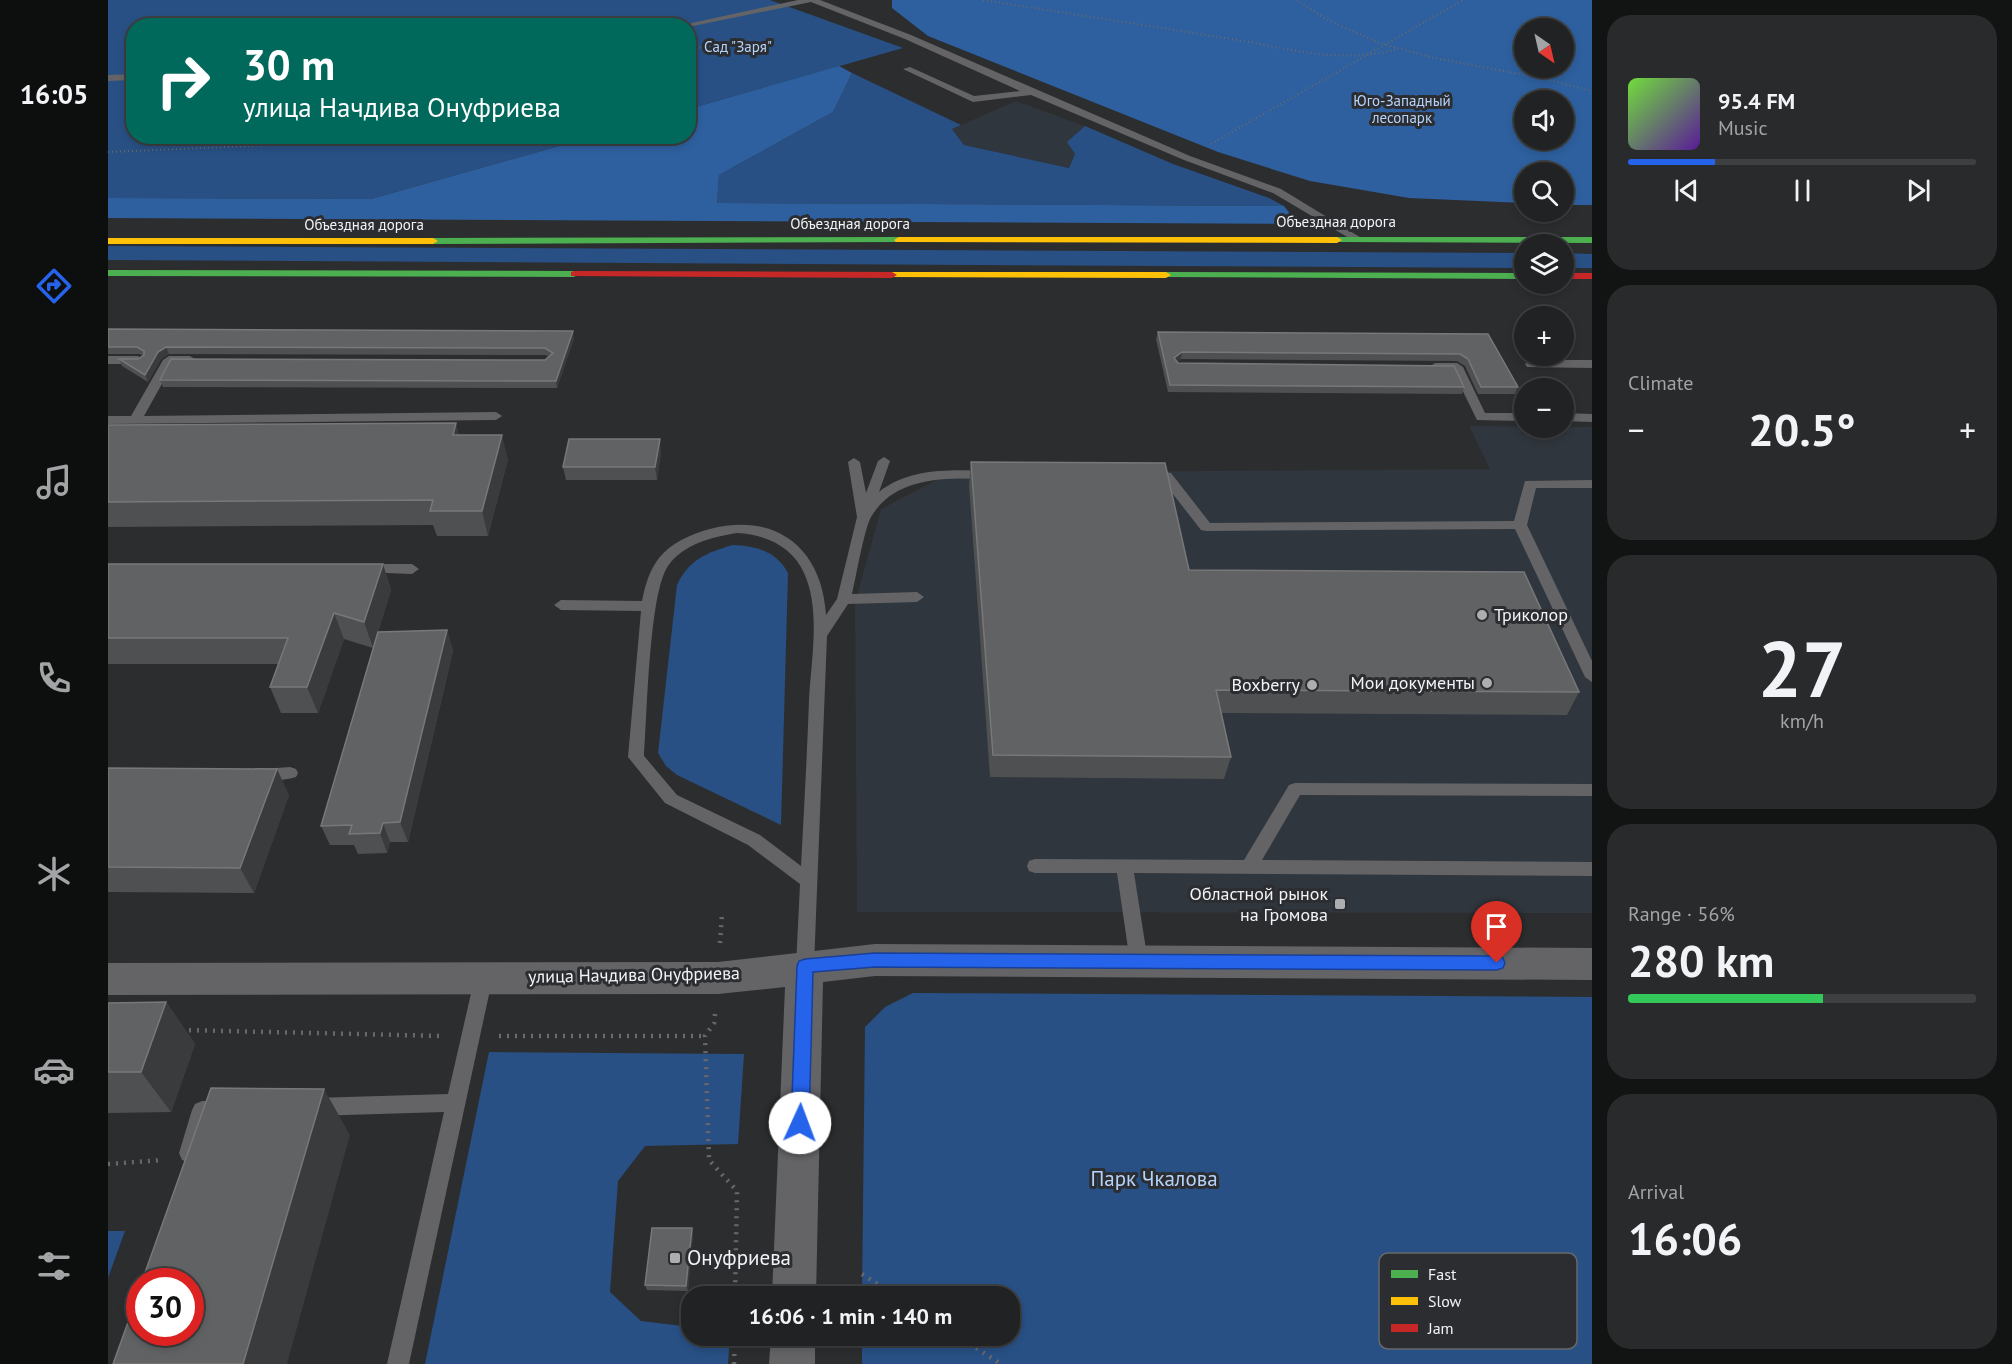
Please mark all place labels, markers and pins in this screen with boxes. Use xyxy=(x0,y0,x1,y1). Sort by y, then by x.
place label: Триколор xyxy=(1494,603,1568,626)
marker: Триколор xyxy=(1475,608,1489,622)
place label: Мои документы xyxy=(1351,671,1475,694)
place label: Boxberry xyxy=(1232,673,1301,696)
marker: Мои документы xyxy=(1480,676,1494,690)
marker: Boxberry xyxy=(1305,678,1319,692)
place label: Областной рынок на Громова xyxy=(1190,882,1328,926)
marker: Областной рынок на Громова xyxy=(1333,897,1347,911)
pin xyxy=(1471,901,1522,963)
place label: Онуфриева xyxy=(687,1244,791,1271)
marker: Онуфриева xyxy=(668,1251,682,1265)

